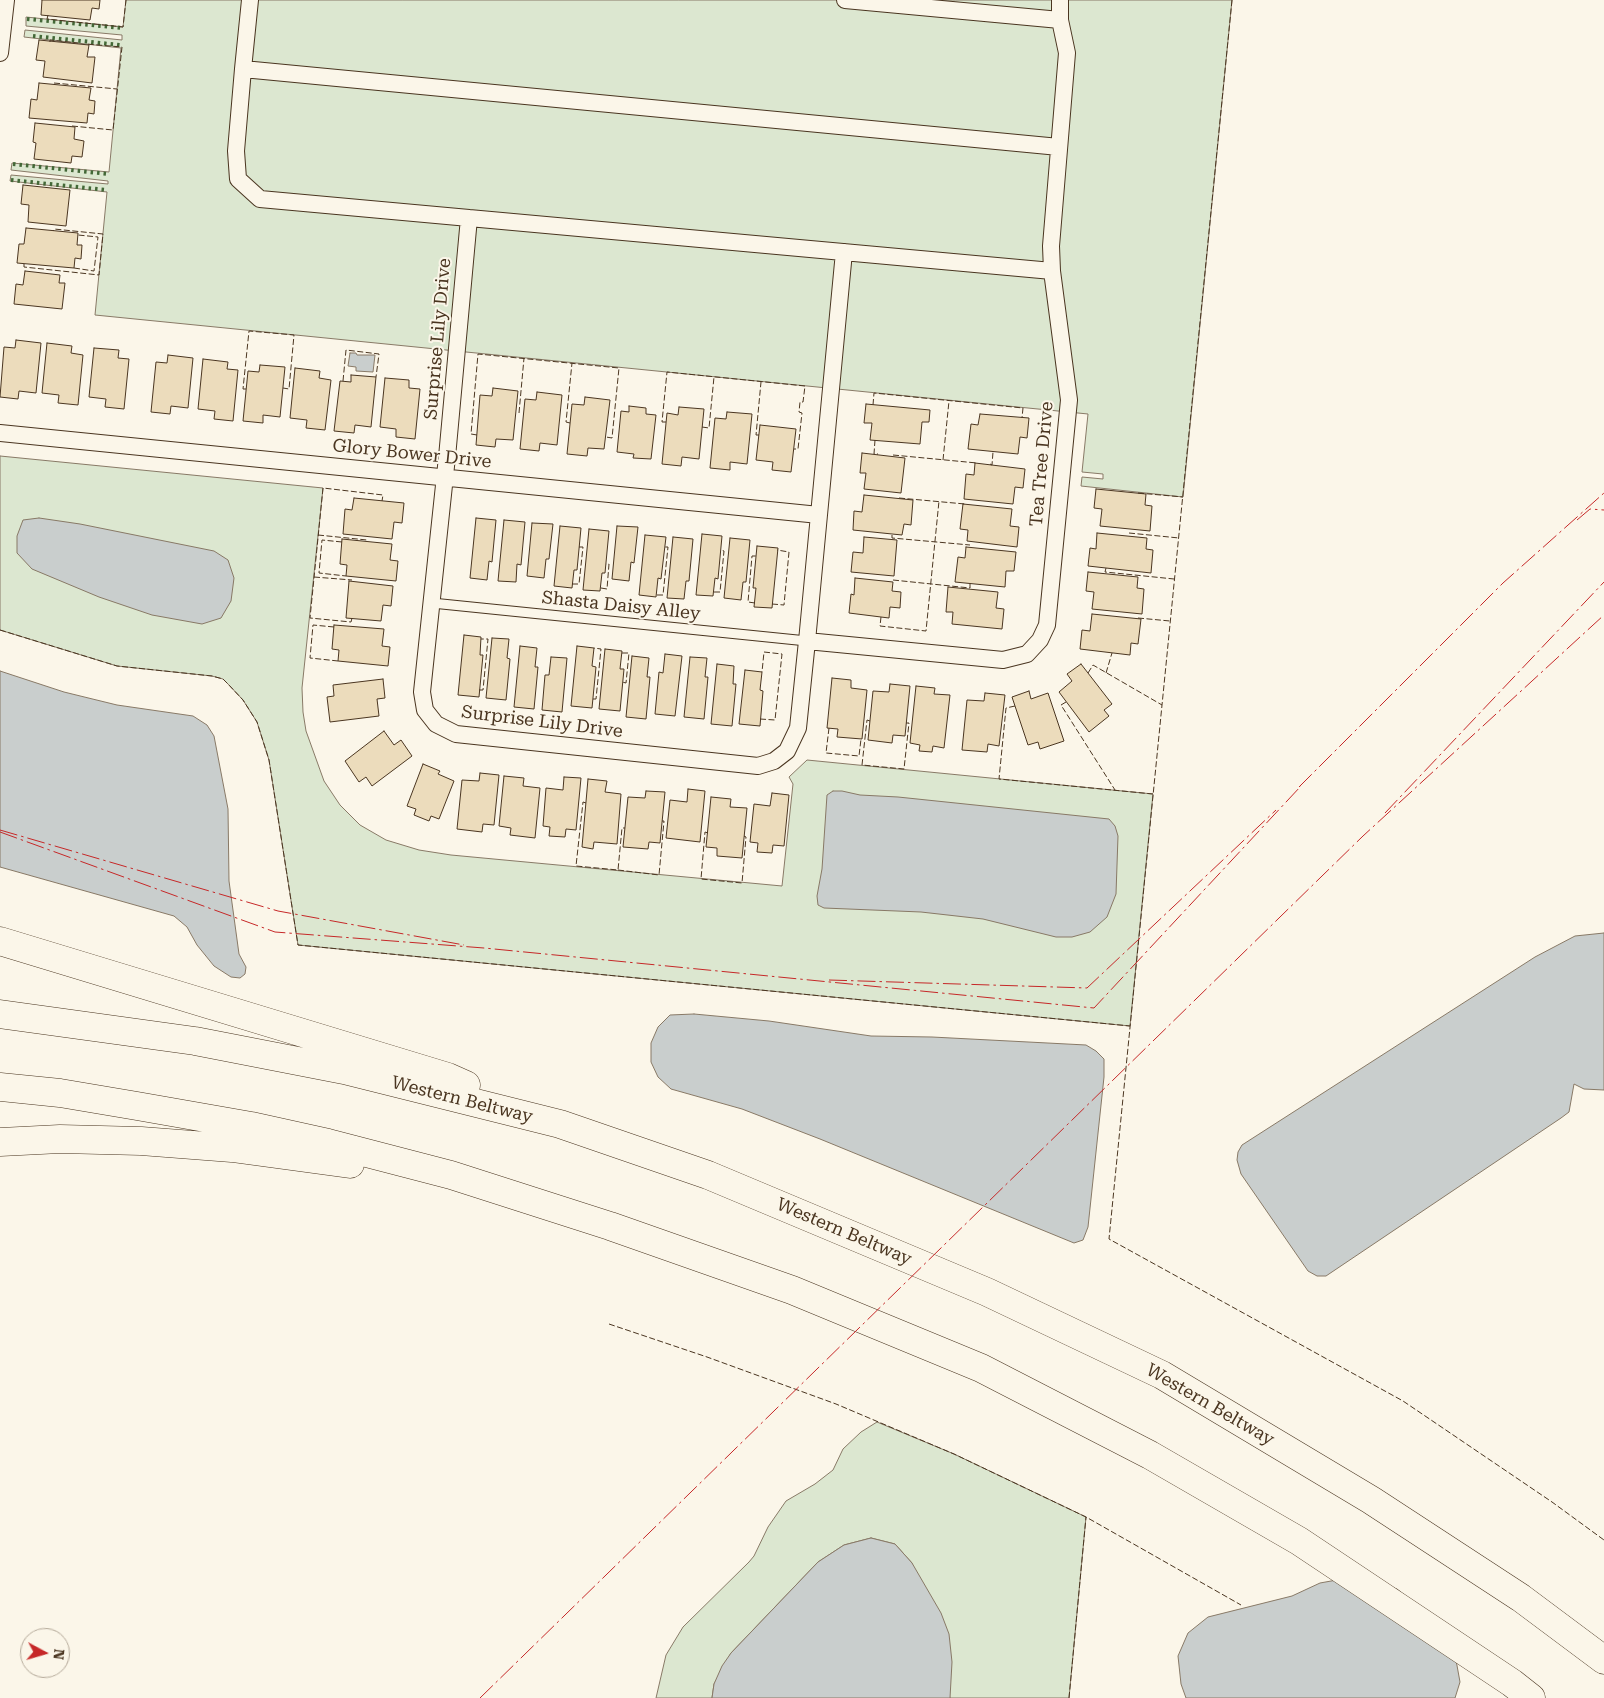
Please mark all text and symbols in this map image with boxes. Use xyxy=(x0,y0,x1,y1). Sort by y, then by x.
street label: Surprise Lily Drive xyxy=(420,257,456,421)
street label: Tea Tree Drive xyxy=(1026,401,1058,527)
street label: Glory Bower Drive xyxy=(331,435,493,473)
street label: Shasta Daisy Alley xyxy=(541,587,701,625)
street label: Surprise Lily Drive xyxy=(460,701,624,743)
street label: Western Beltway xyxy=(389,1072,535,1128)
street label: Western Beltway xyxy=(773,1194,915,1270)
street label: Western Beltway xyxy=(1142,1359,1278,1451)
north arrow xyxy=(20,1628,70,1678)
text: N xyxy=(50,1648,67,1661)

